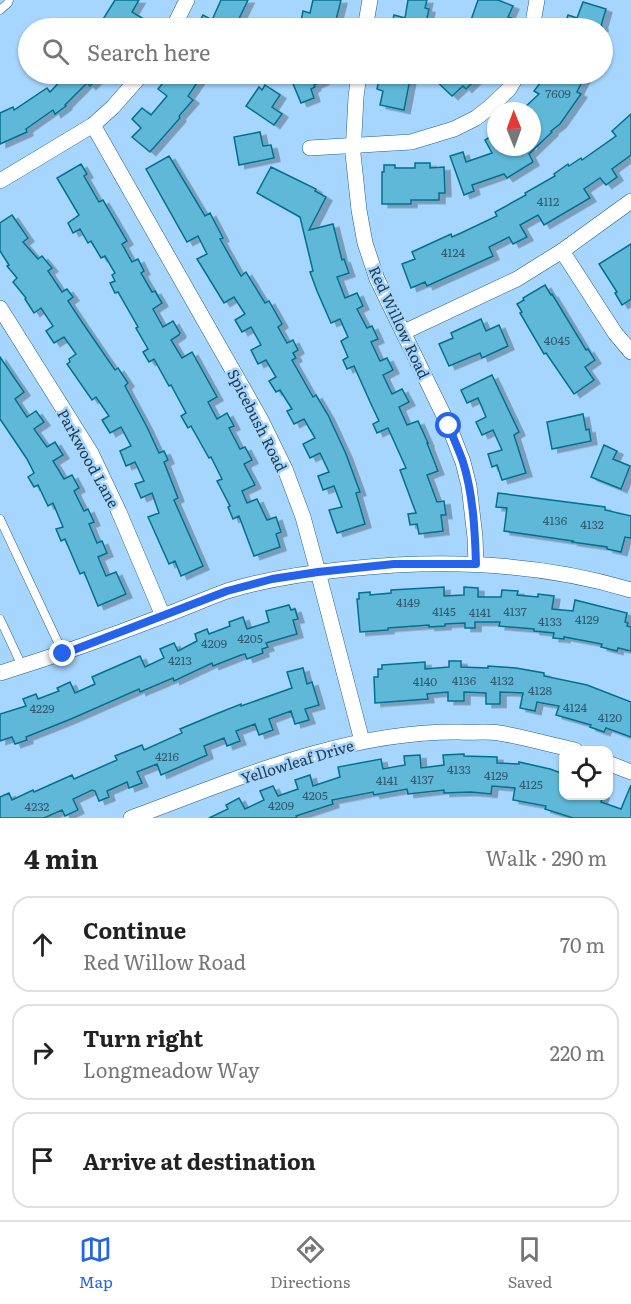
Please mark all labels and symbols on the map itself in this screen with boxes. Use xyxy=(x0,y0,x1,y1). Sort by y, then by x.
house number: 7609 xyxy=(545,84,571,102)
north arrow xyxy=(487,102,541,156)
house number: 4112 xyxy=(537,192,559,210)
house number: 4124 xyxy=(441,243,465,261)
street label: Red Willow Road xyxy=(364,262,436,382)
house number: 4045 xyxy=(544,331,570,349)
street label: Spicebush Road xyxy=(222,365,294,475)
street label: Parkwood Lane xyxy=(52,404,126,512)
route start xyxy=(435,412,461,438)
house number: 4136 xyxy=(543,511,568,529)
house number: 4132 xyxy=(580,515,604,533)
house number: 4149 xyxy=(396,593,420,611)
house number: 4145 xyxy=(432,602,456,620)
house number: 4137 xyxy=(503,602,527,620)
house number: 4141 xyxy=(469,603,491,621)
house number: 4129 xyxy=(575,610,599,628)
house number: 4133 xyxy=(538,612,562,630)
house number: 4205 xyxy=(237,629,263,647)
house number: 4209 xyxy=(201,634,227,652)
route end xyxy=(49,640,75,666)
house number: 4213 xyxy=(168,651,192,669)
house number: 4136 xyxy=(452,671,477,689)
house number: 4132 xyxy=(490,671,514,689)
house number: 4140 xyxy=(413,672,437,690)
house number: 4128 xyxy=(528,681,552,699)
house number: 4124 xyxy=(563,698,587,716)
house number: 4229 xyxy=(29,699,55,717)
house number: 4120 xyxy=(598,708,622,726)
street label: Yellowleaf Drive xyxy=(238,733,356,789)
house number: 4216 xyxy=(155,747,180,765)
house number: 4133 xyxy=(447,760,471,778)
house number: 4129 xyxy=(484,766,508,784)
house number: 4137 xyxy=(410,770,434,788)
house number: 4141 xyxy=(376,771,398,789)
house number: 4125 xyxy=(519,775,543,793)
house number: 4205 xyxy=(302,786,328,804)
house number: 4209 xyxy=(268,796,294,814)
house number: 4232 xyxy=(25,797,49,815)

